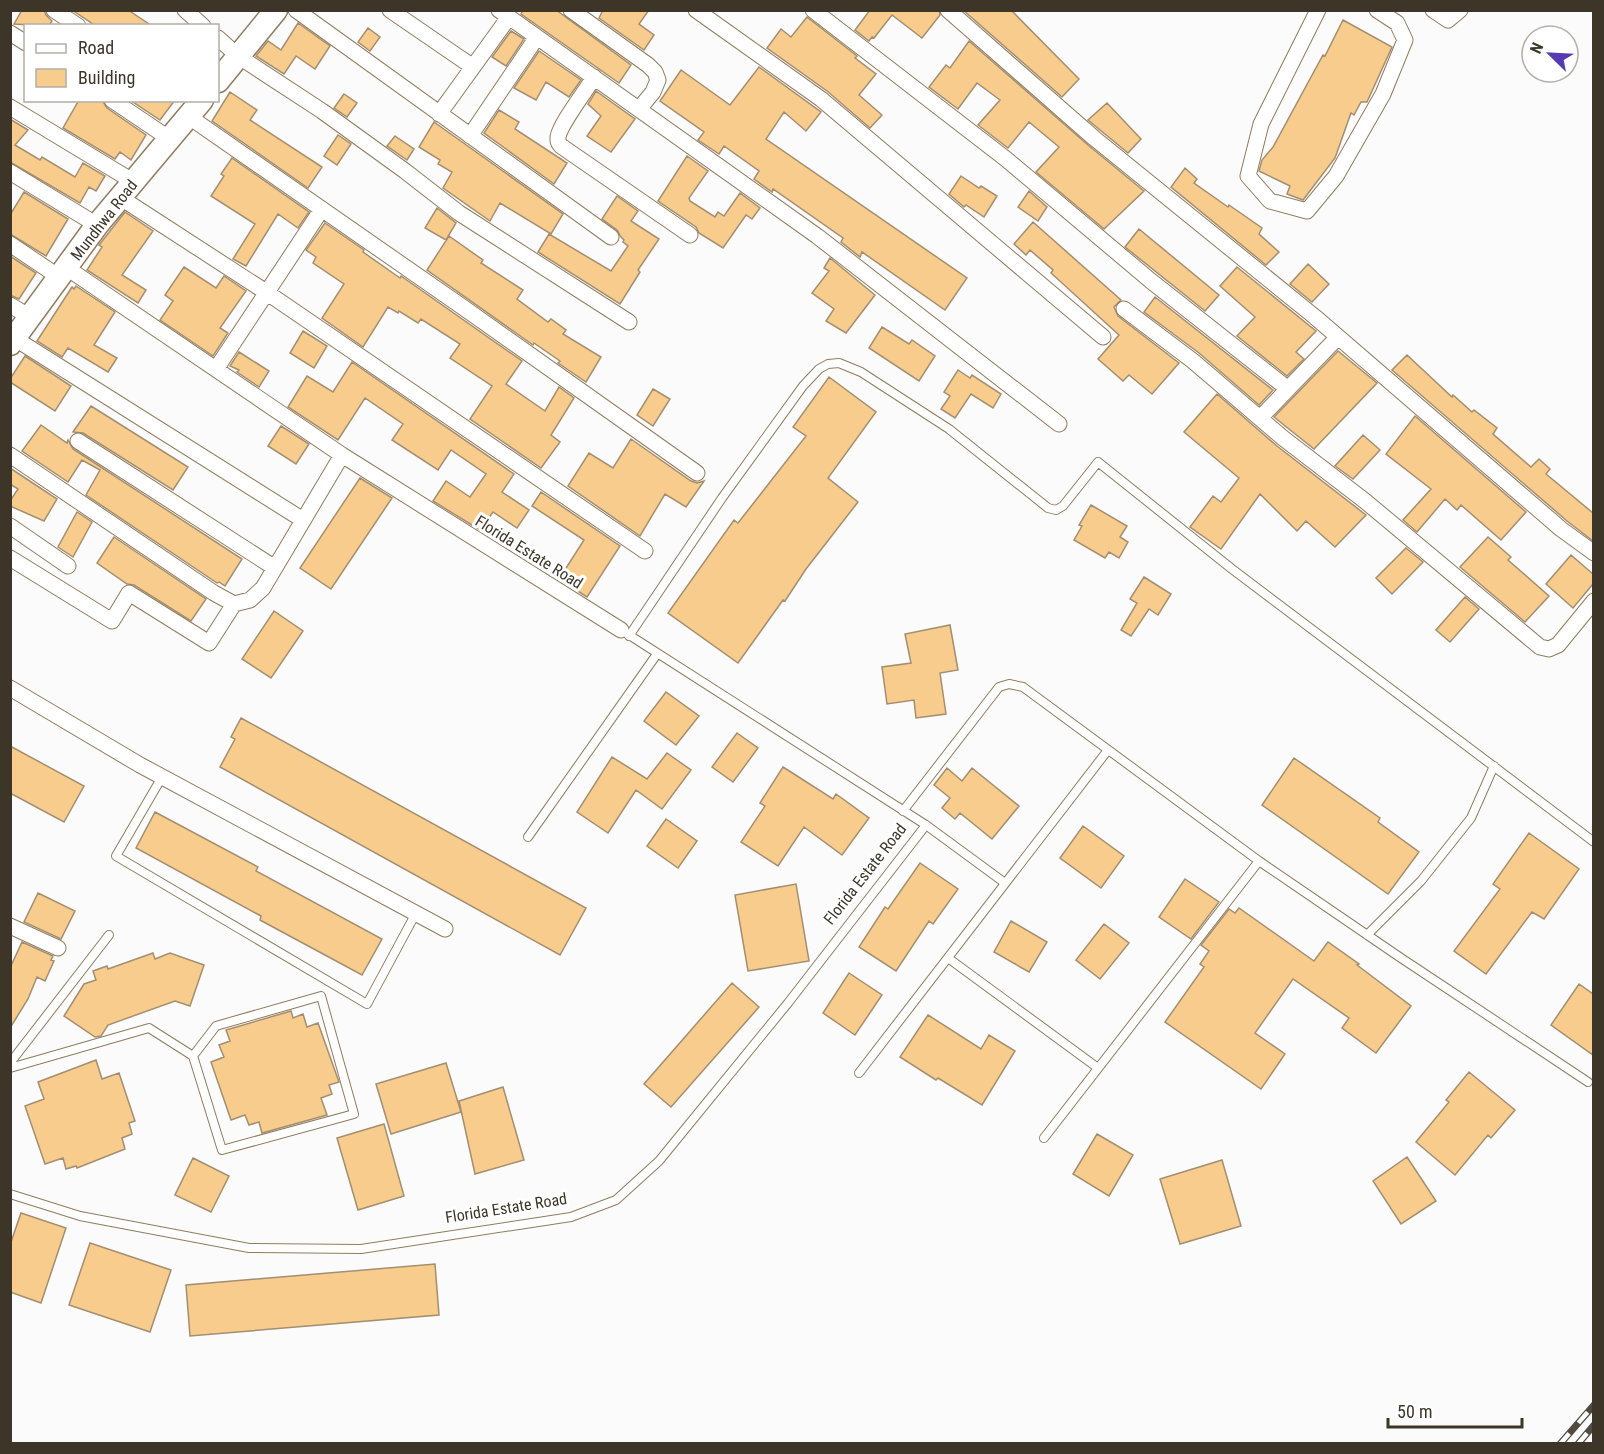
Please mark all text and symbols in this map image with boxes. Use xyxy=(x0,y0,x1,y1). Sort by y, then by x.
legend xyxy=(24,24,219,102)
north arrow xyxy=(1520,24,1580,84)
text: Road xyxy=(78,37,114,58)
text: N xyxy=(1526,40,1547,56)
text: Building xyxy=(78,67,135,88)
street label: Mundhwa Road xyxy=(67,176,141,264)
street label: Florida Estate Road xyxy=(472,511,586,593)
street label: Florida Estate Road xyxy=(820,820,910,928)
street label: Florida Estate Road xyxy=(444,1189,568,1227)
scale bar xyxy=(1388,1391,1522,1429)
text: 50 m xyxy=(1397,1401,1432,1422)

